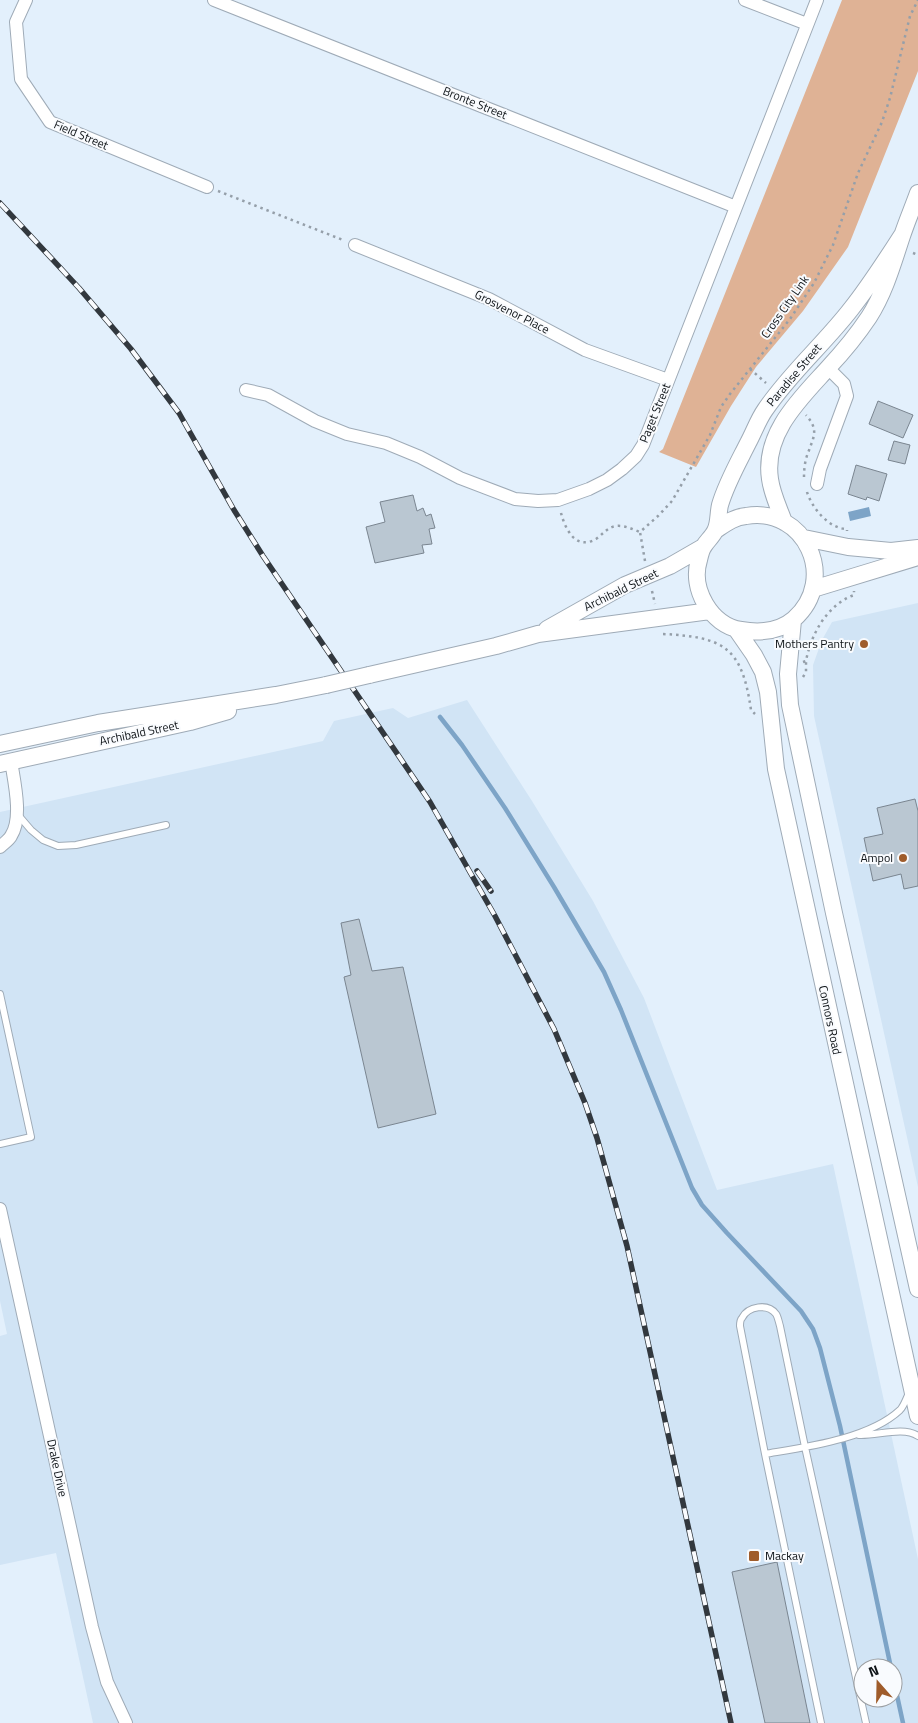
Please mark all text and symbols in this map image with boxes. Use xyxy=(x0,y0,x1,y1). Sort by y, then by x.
street label: Bronte Street xyxy=(440,81,511,124)
street label: Field Street xyxy=(51,115,112,155)
street label: Cross City Link xyxy=(756,271,813,342)
street label: Grosvenor Place xyxy=(472,285,553,339)
street label: Paradise Street xyxy=(761,338,826,410)
street label: Paget Street xyxy=(634,379,675,446)
street label: Archibald Street xyxy=(580,563,662,616)
place label: Mothers Pantry xyxy=(775,634,854,653)
marker: Mothers Pantry xyxy=(858,638,870,650)
street label: Archibald Street xyxy=(98,715,181,750)
place label: Ampol xyxy=(860,848,893,867)
marker: Ampol xyxy=(897,852,909,864)
street label: Connors Road xyxy=(814,984,847,1056)
street label: Drake Drive xyxy=(42,1437,73,1498)
place label: Mackay xyxy=(765,1546,804,1565)
marker: Mackay xyxy=(747,1549,761,1563)
north arrow xyxy=(853,1658,903,1708)
text: N xyxy=(865,1659,882,1682)

